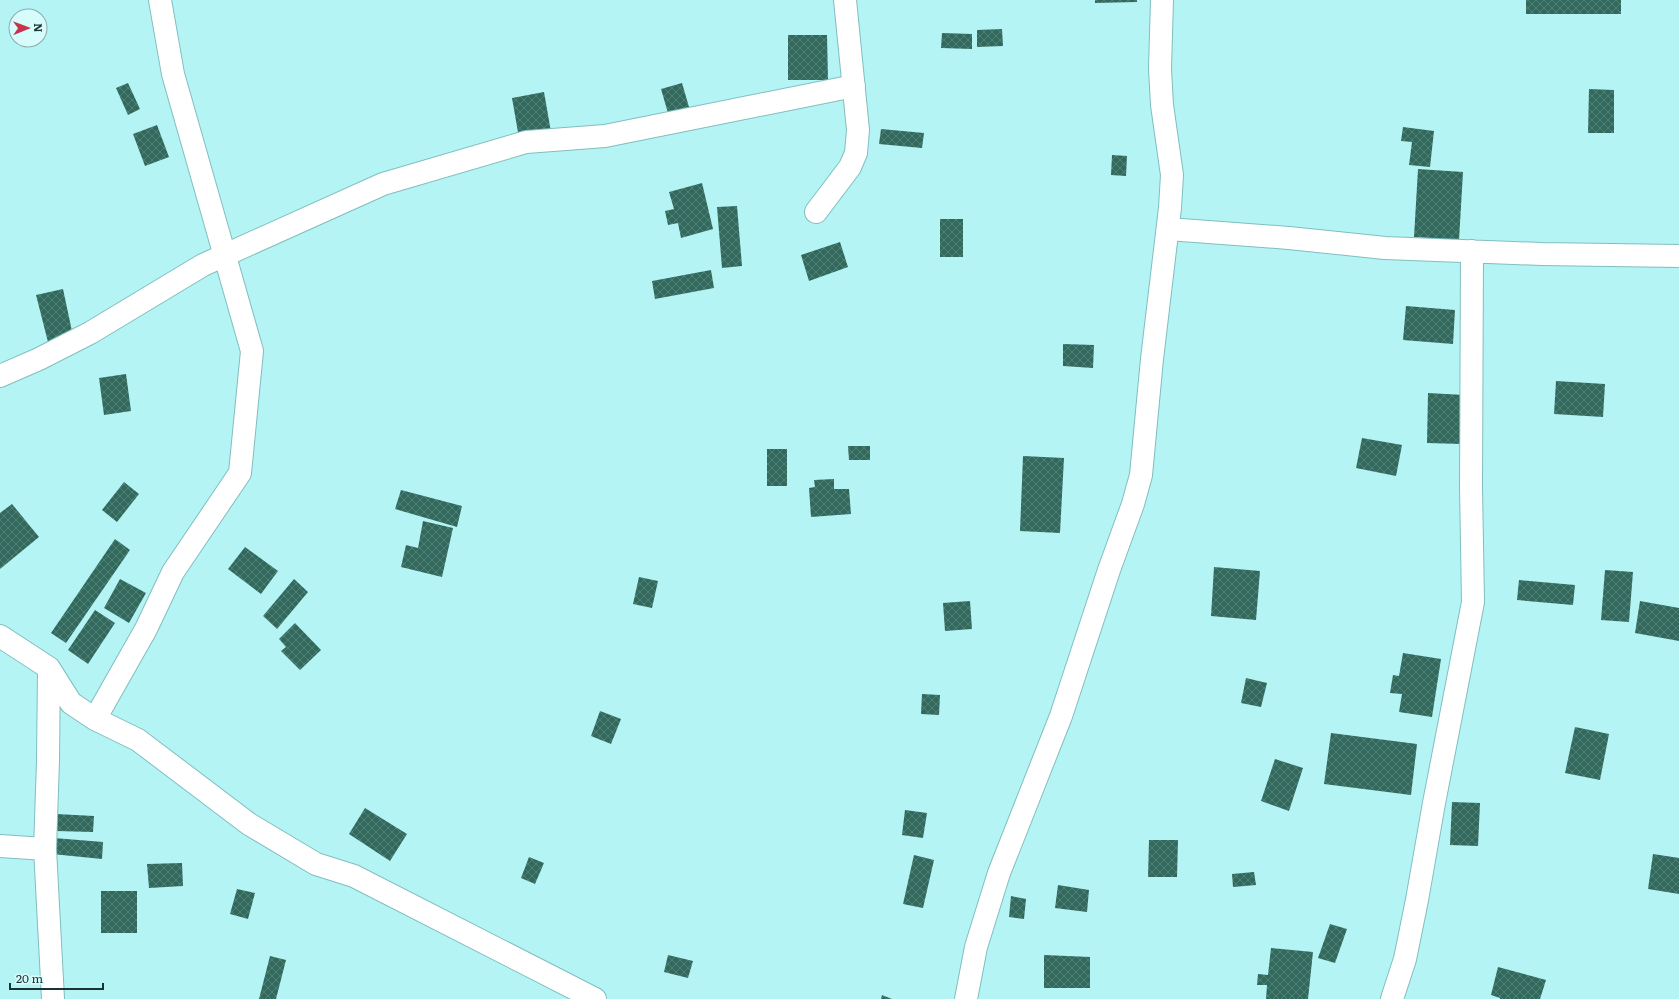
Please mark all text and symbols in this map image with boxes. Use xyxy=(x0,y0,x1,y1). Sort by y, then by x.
north arrow xyxy=(8,8,48,48)
text: N xyxy=(31,23,47,33)
scale bar xyxy=(10,965,103,991)
text: 20 m xyxy=(16,969,43,987)

